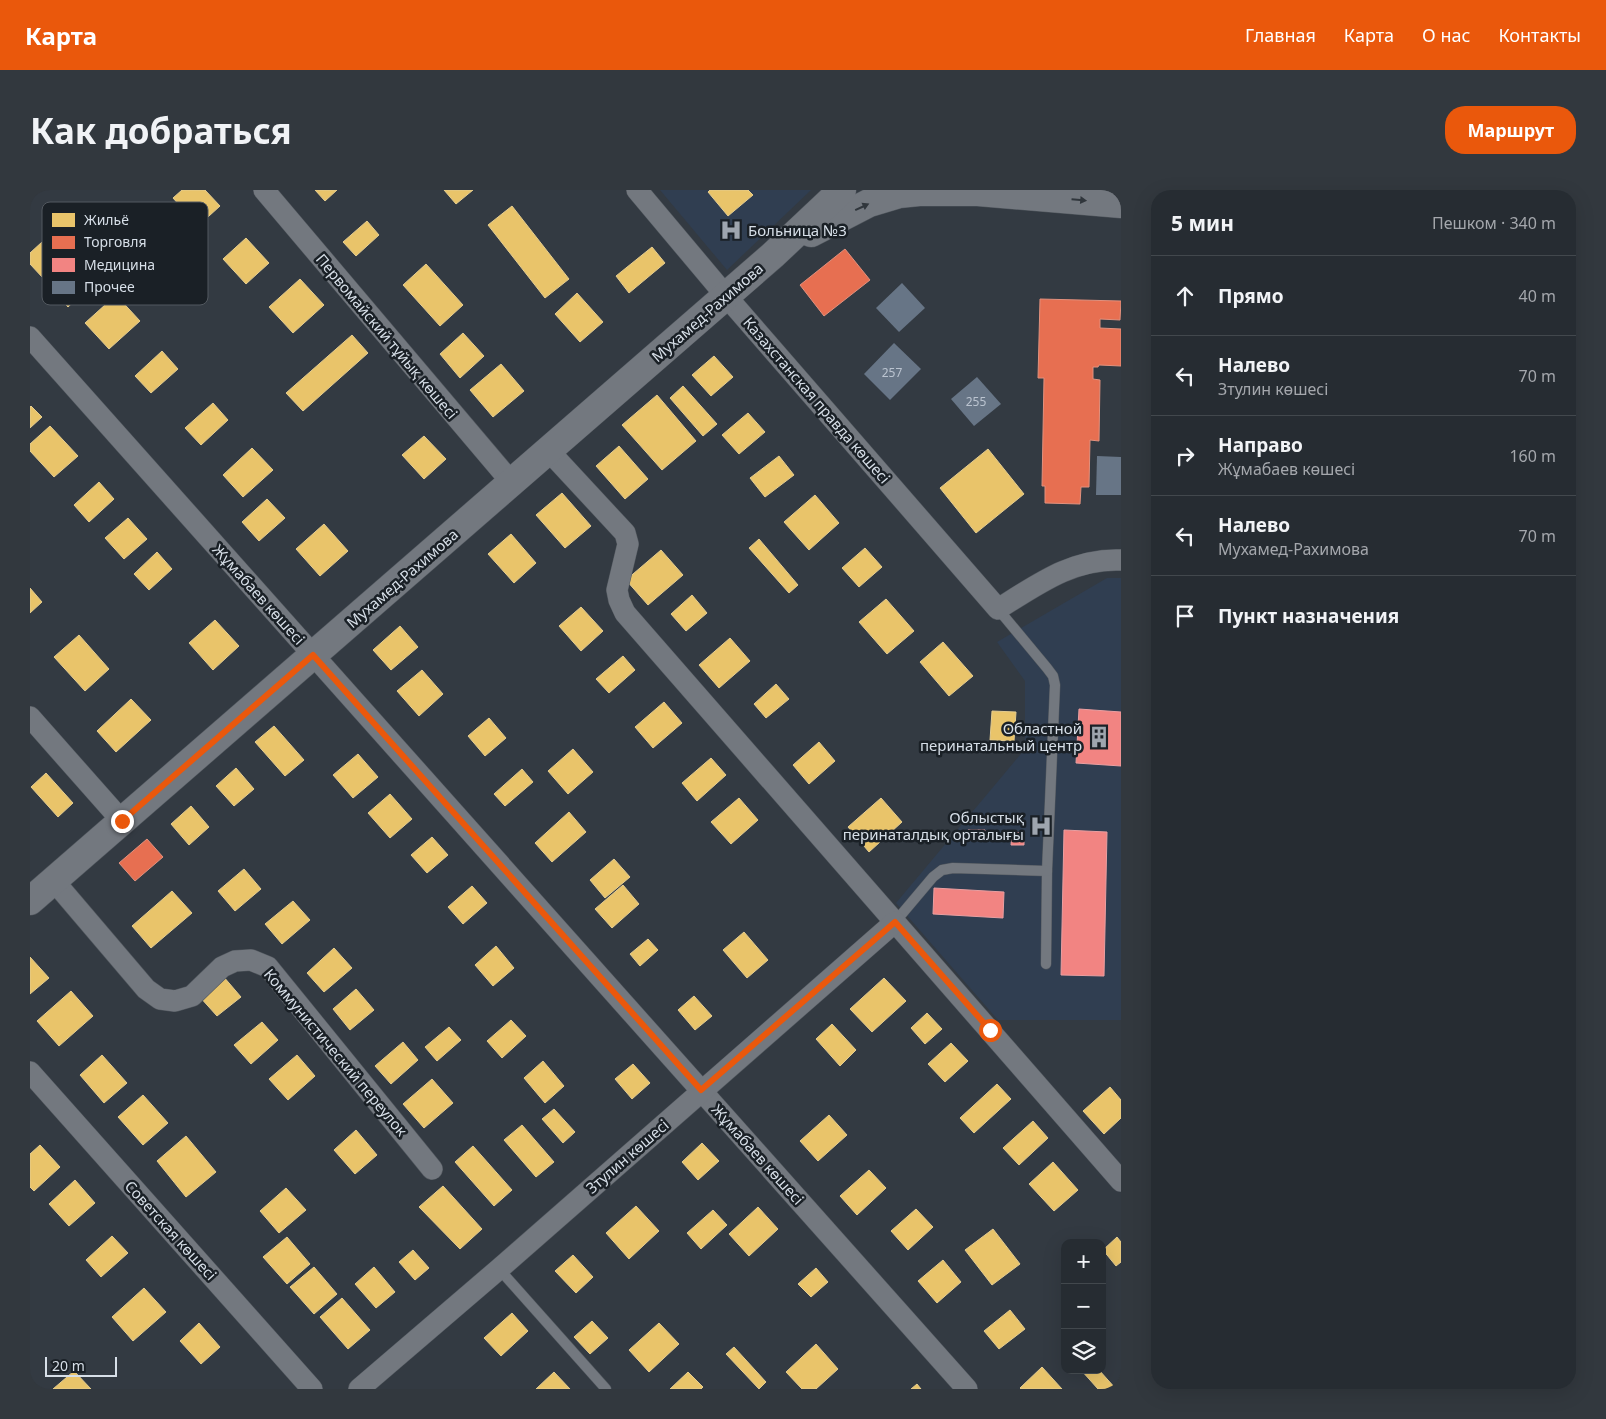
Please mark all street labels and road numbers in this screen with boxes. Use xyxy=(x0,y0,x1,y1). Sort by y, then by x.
street label: Первомайский тұйық көшесі xyxy=(312,249,462,423)
street label: Мухамед-Рахимова xyxy=(647,258,767,366)
street label: Казахстанская правда көшесі xyxy=(739,313,895,487)
street label: Мухамед-Рахимова xyxy=(342,524,462,632)
street label: Жұмабаев көшесі xyxy=(209,540,309,648)
street label: Коммунистический переулок xyxy=(260,964,412,1140)
street label: Жұмабаев көшесі xyxy=(708,1100,808,1208)
street label: Зтулин көшесі xyxy=(581,1115,673,1197)
street label: Советская көшесі xyxy=(121,1176,221,1284)

